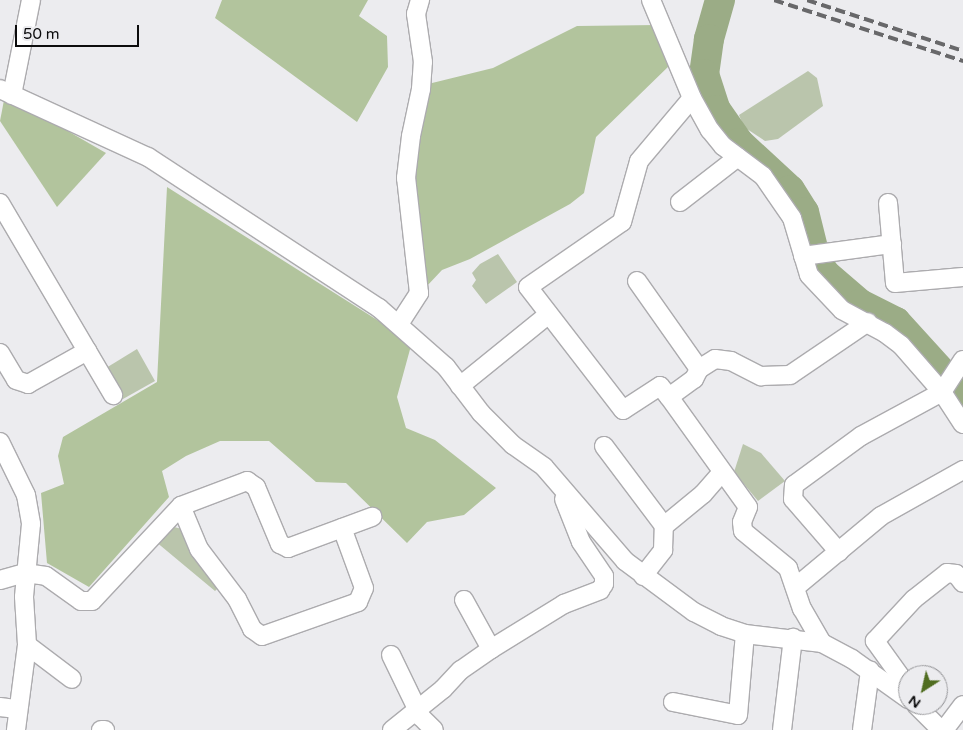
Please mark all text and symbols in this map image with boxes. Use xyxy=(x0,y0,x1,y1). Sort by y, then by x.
scale bar xyxy=(18,15,141,47)
text: 50 m xyxy=(23,25,60,43)
north arrow xyxy=(898,665,948,715)
text: N xyxy=(905,692,924,712)

